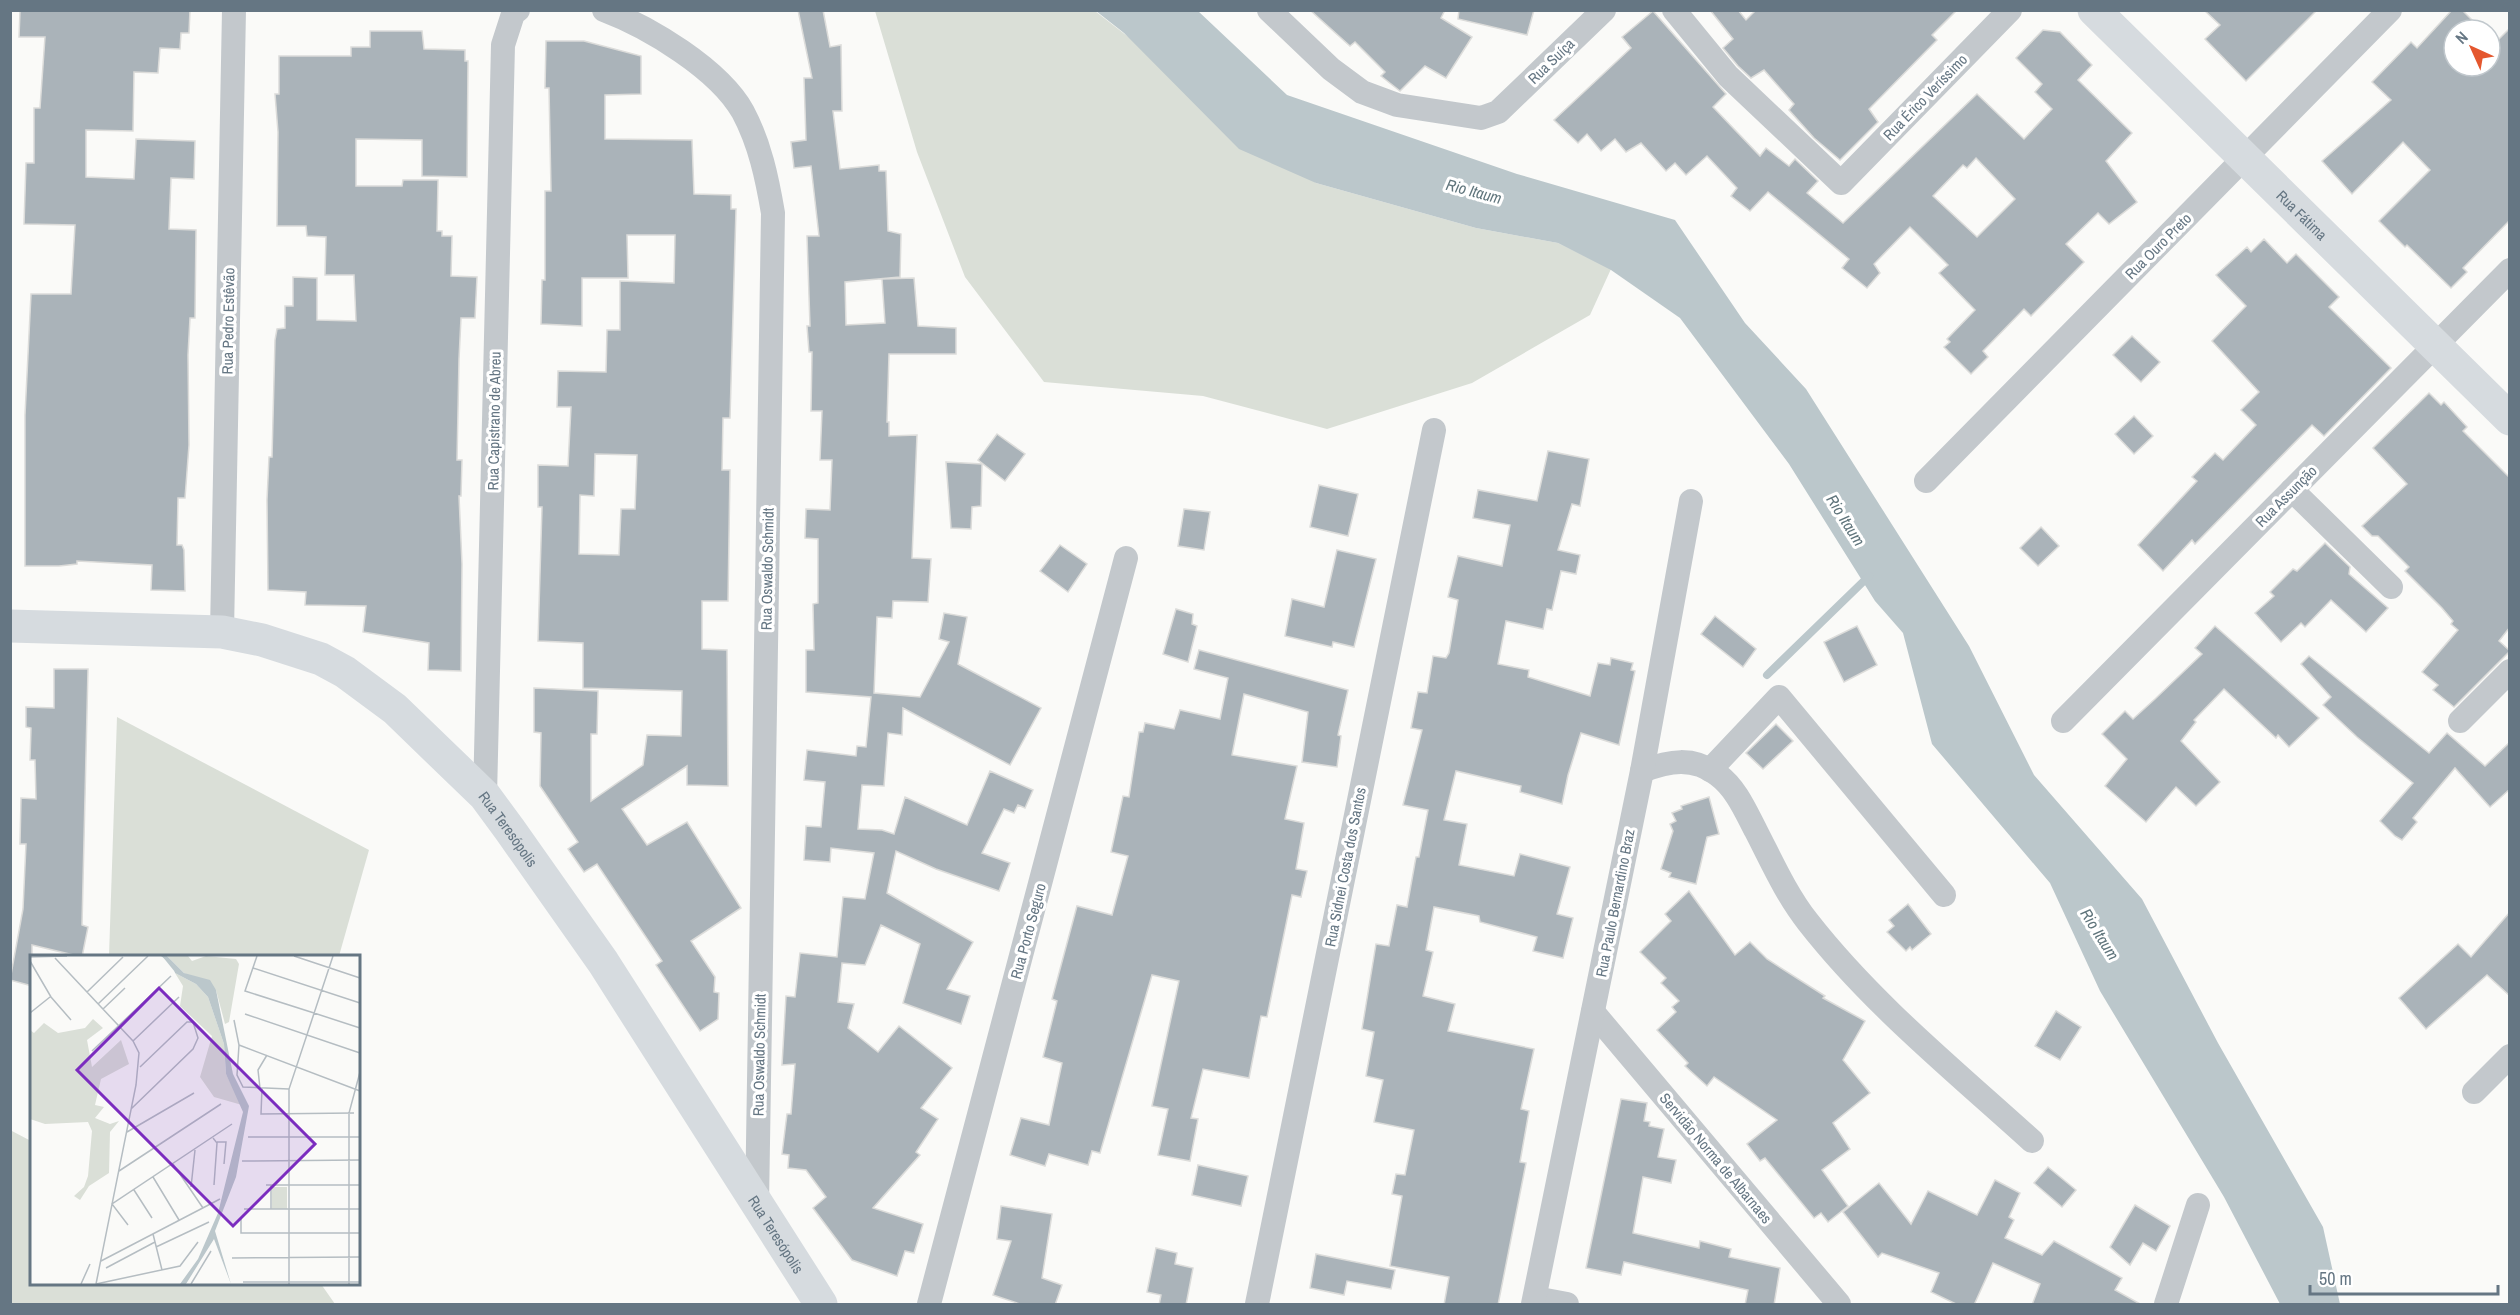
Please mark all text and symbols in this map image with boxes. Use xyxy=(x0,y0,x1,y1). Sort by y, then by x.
north arrow xyxy=(2442,18,2502,78)
text: N xyxy=(2450,26,2473,49)
street label: Rua Suíça xyxy=(1523,33,1579,89)
street label: Rua Érico Veríssimo xyxy=(1878,49,1972,145)
water label: Rio Itaum xyxy=(1444,173,1504,209)
street label: Rua Fátima xyxy=(2272,185,2332,245)
street label: Rua Ouro Preto xyxy=(2120,208,2196,284)
street label: Rua Pedro Estêvão xyxy=(217,267,239,375)
street label: Rua Capistrano de Abreu xyxy=(482,351,506,491)
street label: Rua Assunção xyxy=(2251,460,2322,531)
water label: Rio Itaum xyxy=(1822,490,1870,550)
street label: Rua Oswaldo Schmidt xyxy=(755,507,779,630)
street label: Rua Sidnei Costa dos Santos xyxy=(1319,785,1371,949)
street label: Rua Teresópolis xyxy=(474,787,543,871)
street label: Rua Paulo Bernardino Braz xyxy=(1590,827,1640,979)
street label: Rua Porto Seguro xyxy=(1005,881,1051,981)
water label: Rio Itaum xyxy=(2076,904,2124,964)
inset map xyxy=(30,955,360,1285)
street label: Rua Oswaldo Schmidt xyxy=(747,993,771,1116)
street label: Servidão Norma de Albarnaes xyxy=(1655,1088,1777,1228)
street label: Rua Teresópolis xyxy=(744,1191,809,1277)
scale bar xyxy=(2310,1258,2498,1296)
text: 50 m xyxy=(2319,1266,2352,1291)

